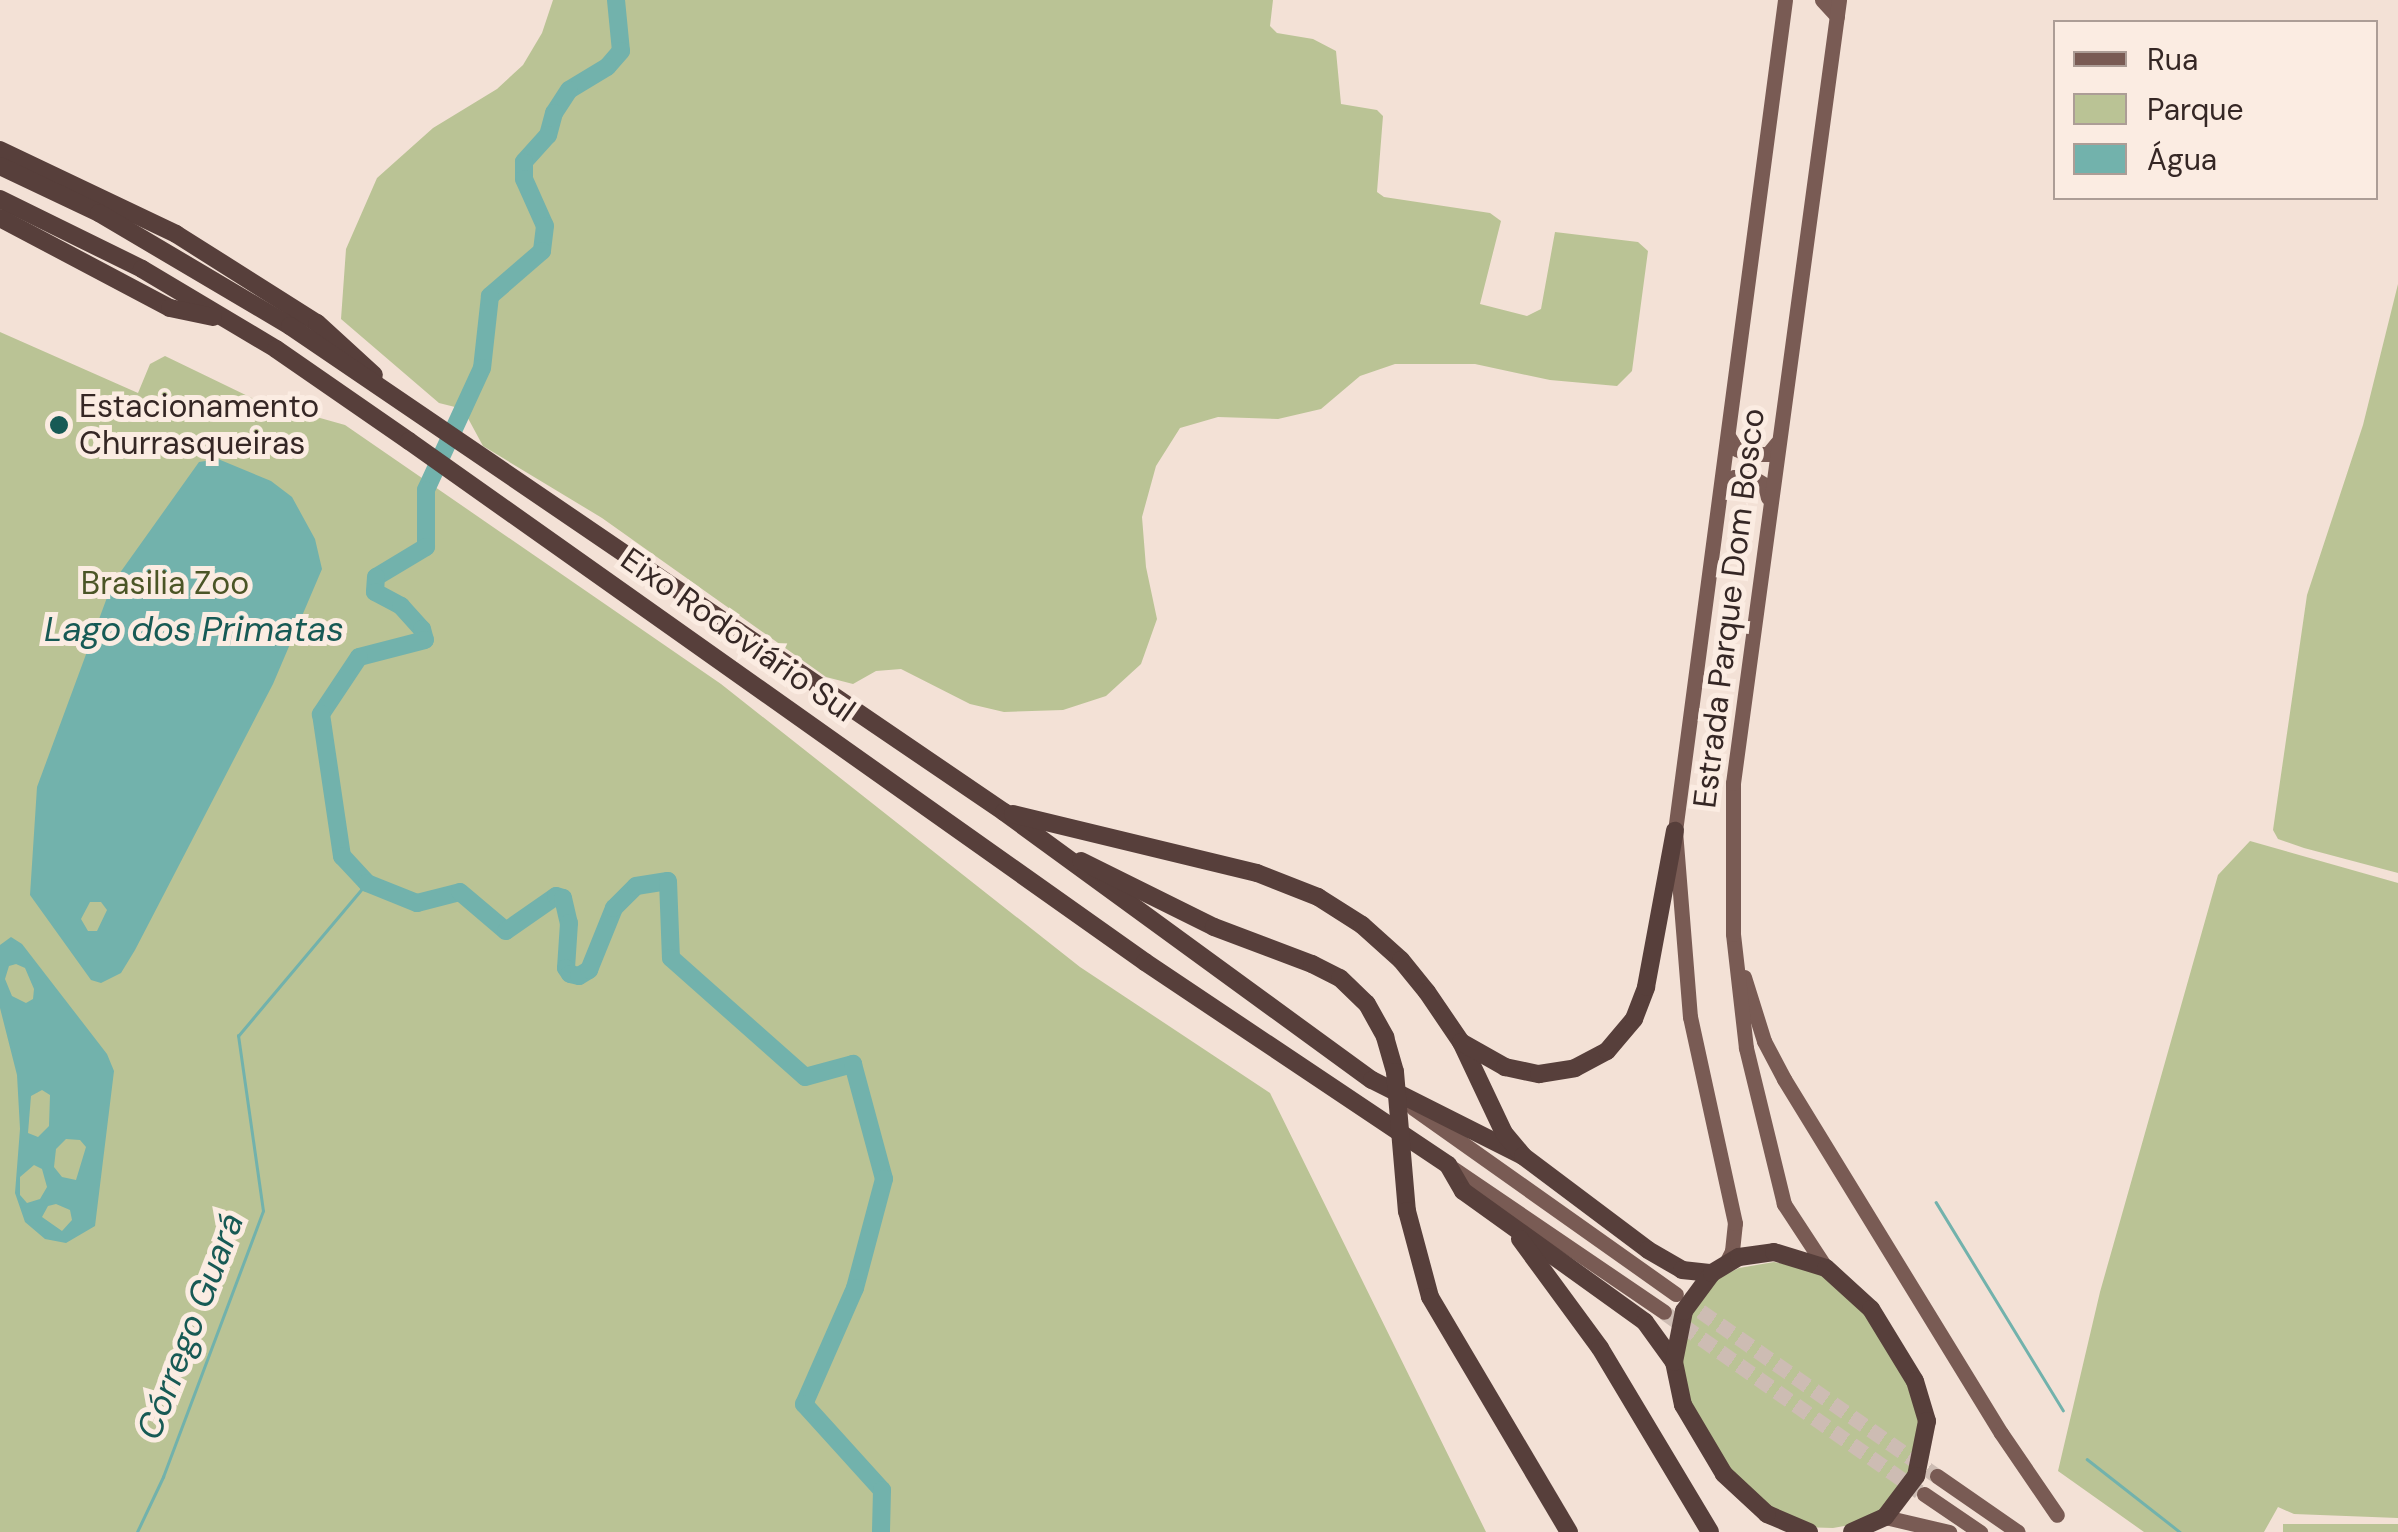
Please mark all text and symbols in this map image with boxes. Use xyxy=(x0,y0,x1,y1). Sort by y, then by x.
legend xyxy=(2053,20,2378,200)
text: Rua xyxy=(2147,40,2198,79)
text: Parque xyxy=(2147,90,2244,129)
text: Água xyxy=(2147,140,2217,179)
place label: Estacionamento Churrasqueiras xyxy=(79,388,319,463)
street label: Estrada Parque Dom Bosco xyxy=(1685,406,1773,810)
marker: Estacionamento Churrasqueiras xyxy=(48,414,70,436)
street label: Eixo Rodoviário Sul xyxy=(614,540,862,730)
park label: Brasilia Zoo xyxy=(81,564,249,602)
water label: Lago dos Primatas xyxy=(44,608,344,650)
water label: Córrego Guará xyxy=(128,1207,252,1445)

